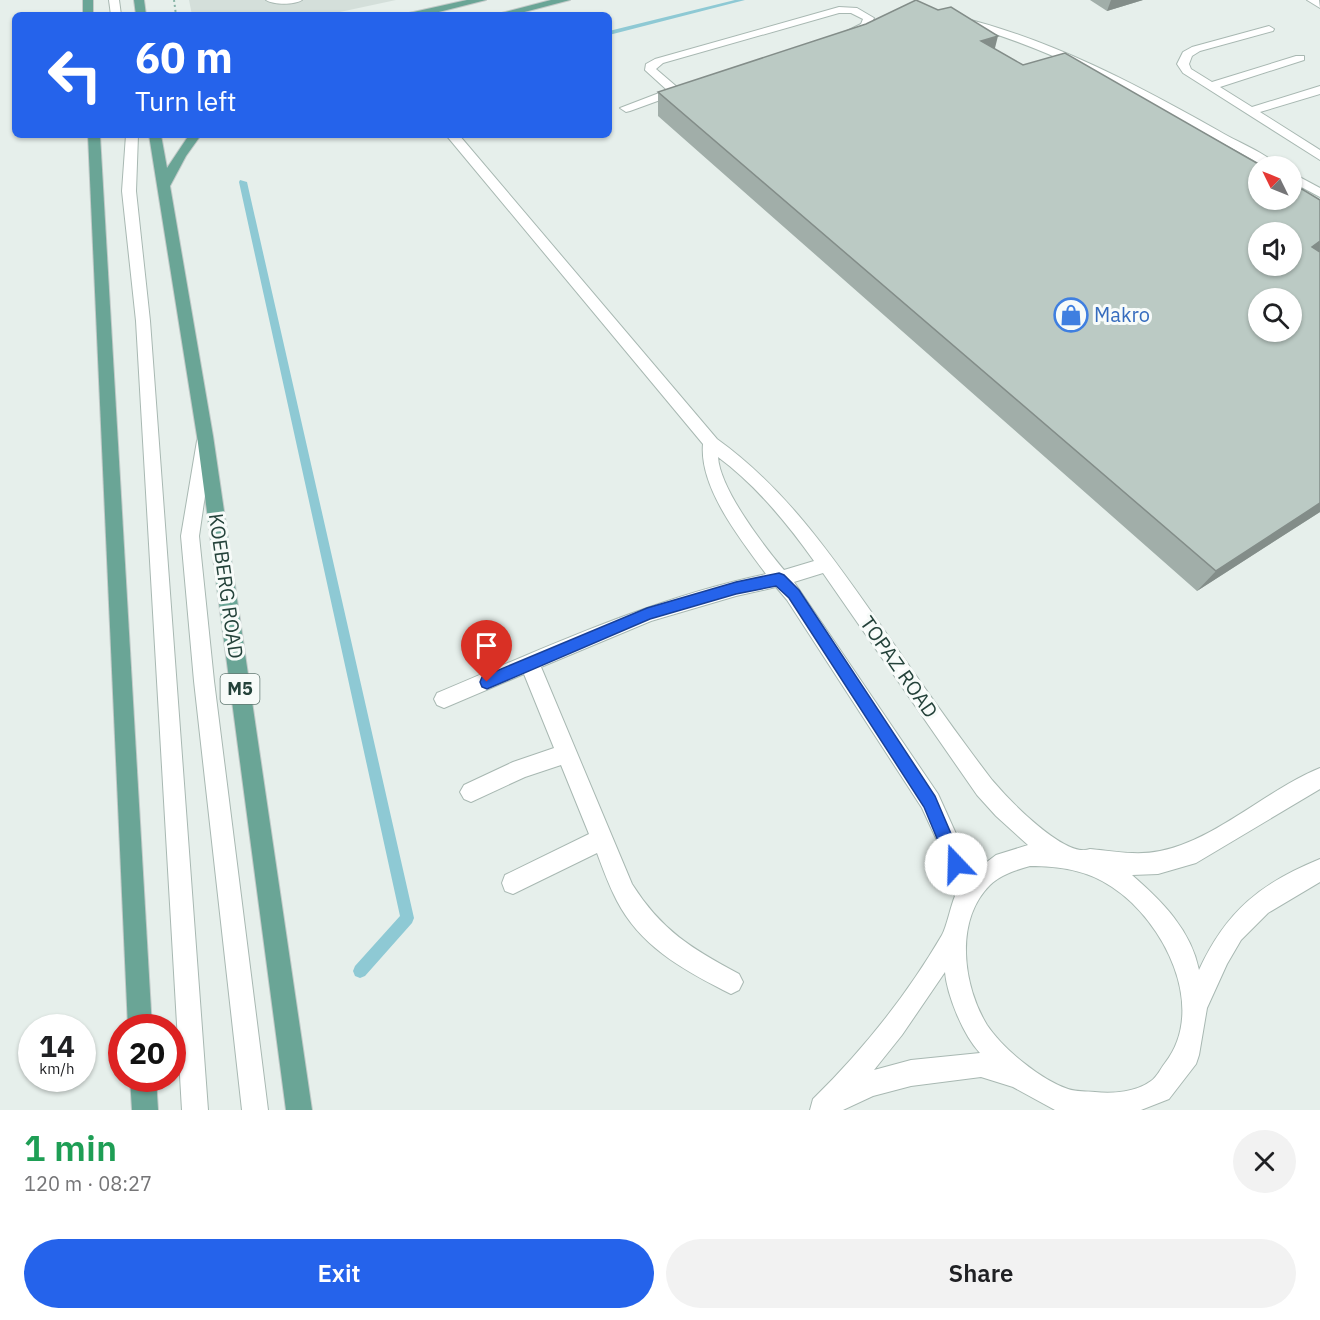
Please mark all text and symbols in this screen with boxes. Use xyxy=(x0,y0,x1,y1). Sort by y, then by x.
text: 60 m xyxy=(135,30,233,85)
icon: left xyxy=(36,36,114,114)
text: Turn left xyxy=(135,83,236,118)
north arrow xyxy=(1248,156,1302,210)
map controls xyxy=(1248,156,1302,342)
button: sound xyxy=(1248,222,1302,276)
button: search xyxy=(1248,288,1302,342)
shop icon: Makro xyxy=(1053,297,1089,333)
place label: Makro xyxy=(1094,301,1150,328)
street label: KOEBERG ROAD xyxy=(203,511,250,660)
street label: TOPAZ ROAD xyxy=(854,611,944,723)
pin xyxy=(461,620,512,682)
icon: arrive xyxy=(470,629,503,662)
road number: M5 xyxy=(220,674,260,704)
position arrow xyxy=(924,832,988,896)
speed limit sign: 20 xyxy=(108,1014,186,1092)
text: 14 xyxy=(39,1026,75,1065)
text: km/h xyxy=(39,1059,75,1078)
text: 1 min xyxy=(24,1124,117,1171)
button: close xyxy=(1233,1130,1296,1193)
text: 120 m · 08:27 xyxy=(24,1170,152,1197)
button: Exit xyxy=(24,1239,654,1308)
button: Share xyxy=(666,1239,1296,1308)

